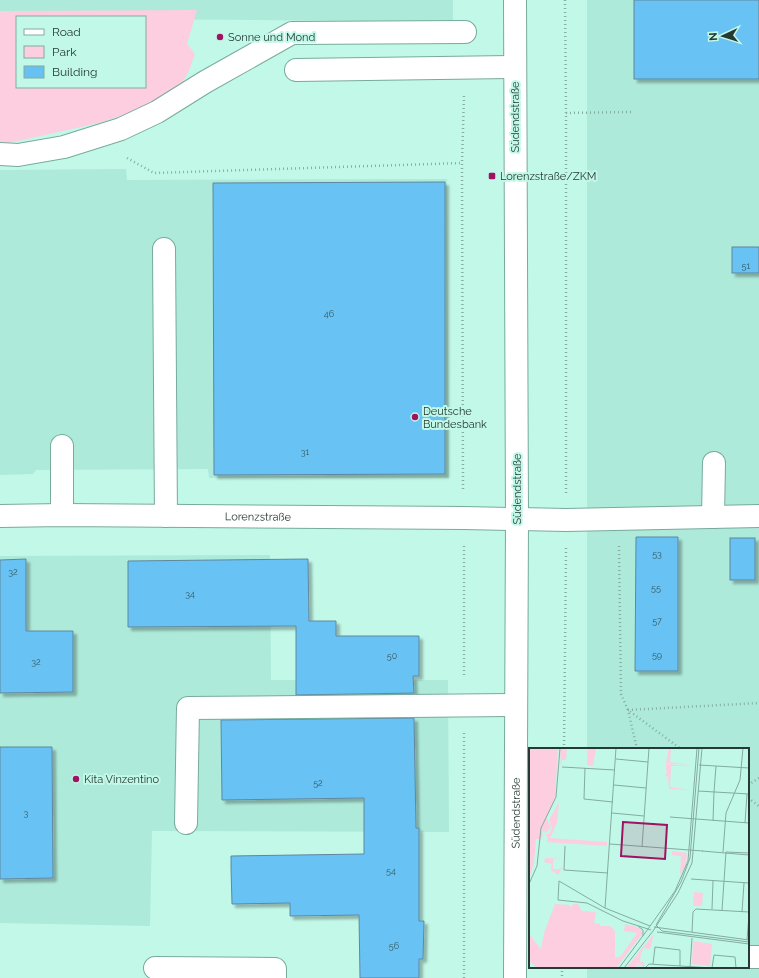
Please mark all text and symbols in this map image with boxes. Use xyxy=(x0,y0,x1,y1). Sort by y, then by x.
legend xyxy=(16,16,146,88)
north arrow xyxy=(703,16,743,56)
text: Road xyxy=(52,25,81,39)
place label: Sonne und Mond xyxy=(228,31,315,44)
marker: Sonne und Mond xyxy=(215,32,225,42)
text: N xyxy=(707,32,720,41)
text: Park xyxy=(52,45,77,59)
text: Building xyxy=(52,65,98,79)
street label: Südendstraße xyxy=(509,81,522,153)
place label: Lorenzstraße/ZKM xyxy=(500,170,596,183)
marker: Lorenzstraße/ZKM xyxy=(487,171,497,181)
house number: 51 xyxy=(742,261,751,271)
house number: 46 xyxy=(324,309,335,319)
place label: Deutsche Bundesbank xyxy=(423,405,487,431)
marker: Deutsche Bundesbank xyxy=(410,412,420,422)
house number: 31 xyxy=(301,447,309,457)
street label: Südendstraße xyxy=(511,453,524,525)
street label: Lorenzstraße xyxy=(225,510,292,524)
house number: 53 xyxy=(652,549,662,559)
house number: 32 xyxy=(8,567,18,577)
house number: 55 xyxy=(651,583,661,593)
house number: 34 xyxy=(185,589,195,599)
house number: 57 xyxy=(652,616,662,626)
house number: 59 xyxy=(652,650,662,660)
house number: 50 xyxy=(387,651,398,661)
house number: 32 xyxy=(31,657,41,667)
inset map xyxy=(529,748,749,968)
place label: Kita Vinzentino xyxy=(84,773,159,786)
marker: Kita Vinzentino xyxy=(71,774,81,784)
street label: Südendstraße xyxy=(510,777,523,849)
house number: 52 xyxy=(313,778,323,788)
house number: 3 xyxy=(24,808,29,818)
house number: 54 xyxy=(386,866,396,876)
house number: 56 xyxy=(389,941,400,951)

